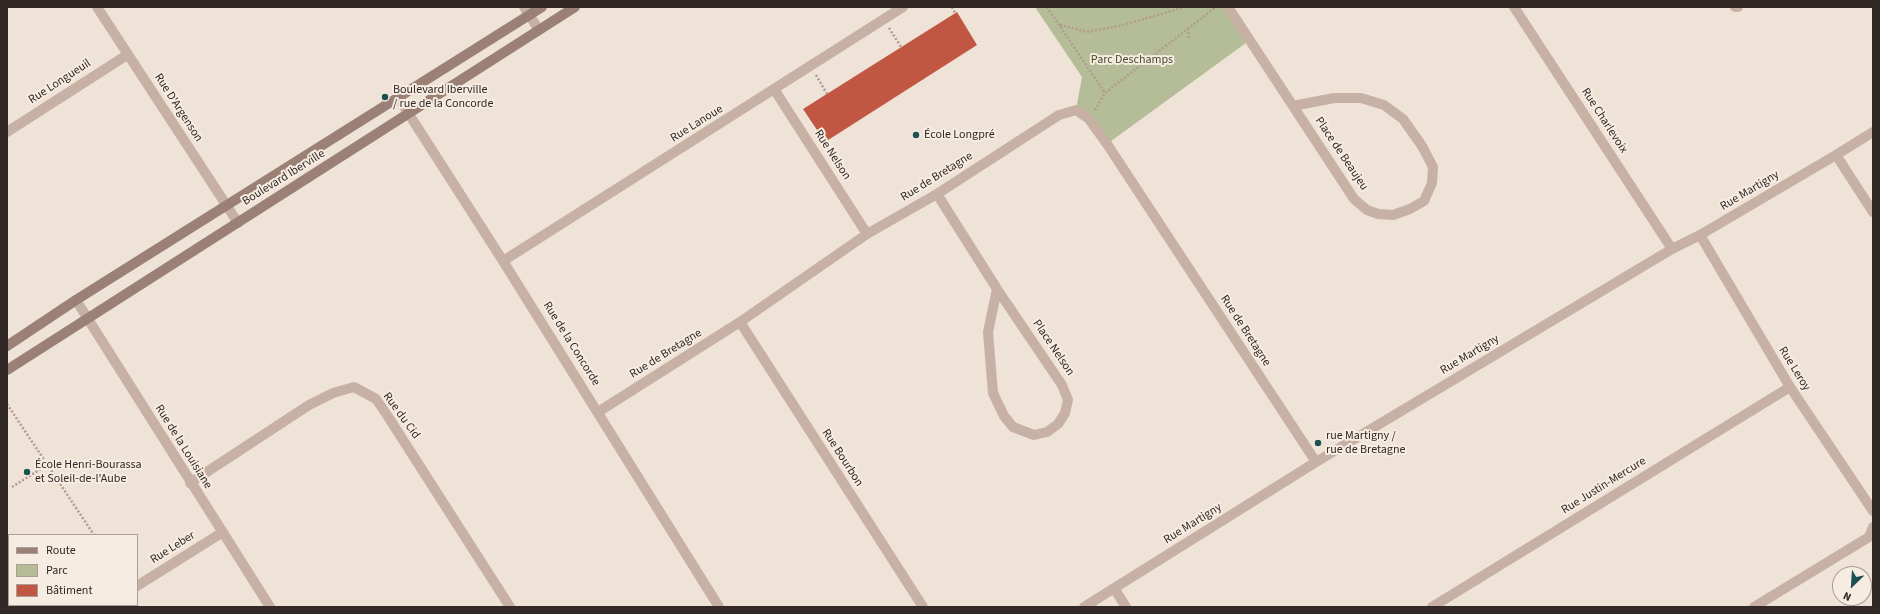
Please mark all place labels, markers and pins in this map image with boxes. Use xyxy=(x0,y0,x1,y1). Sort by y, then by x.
place label: Boulevard Iberville / rue de la Concorde xyxy=(393,83,493,111)
marker: Boulevard Iberville / rue de la Concorde xyxy=(380,92,390,102)
place label: École Longpré xyxy=(924,128,995,142)
marker: École Longpré xyxy=(911,130,921,140)
place label: rue Martigny / rue de Bretagne xyxy=(1326,429,1405,457)
marker: rue Martigny / rue de Bretagne xyxy=(1313,438,1323,448)
place label: École Henri-Bourassa et Soleil-de-l'Aube xyxy=(35,458,142,486)
marker: École Henri-Bourassa et Soleil-de-l'Aube xyxy=(22,467,32,477)

